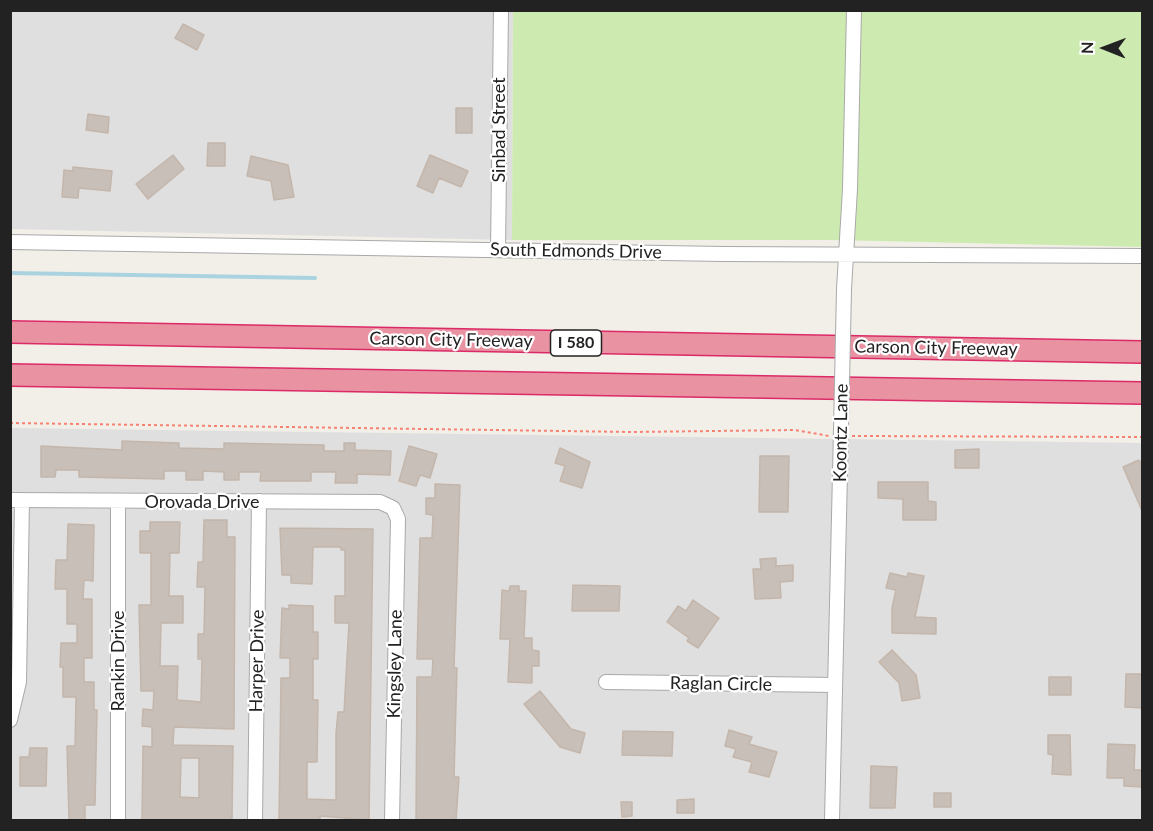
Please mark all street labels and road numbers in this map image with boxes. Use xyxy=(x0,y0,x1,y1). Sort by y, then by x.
street label: Sinbad Street xyxy=(488,77,510,183)
street label: South Edmonds Drive xyxy=(490,239,662,263)
street label: Carson City Freeway xyxy=(369,328,533,352)
road number: I 580 xyxy=(550,330,602,356)
street label: Carson City Freeway xyxy=(854,336,1018,360)
street label: Koontz Lane xyxy=(829,384,853,482)
street label: Orovada Drive xyxy=(145,491,259,513)
street label: Rankin Drive xyxy=(107,610,129,712)
street label: Harper Drive xyxy=(245,610,269,712)
street label: Kingsley Lane xyxy=(383,610,407,718)
street label: Raglan Circle xyxy=(670,672,772,696)

